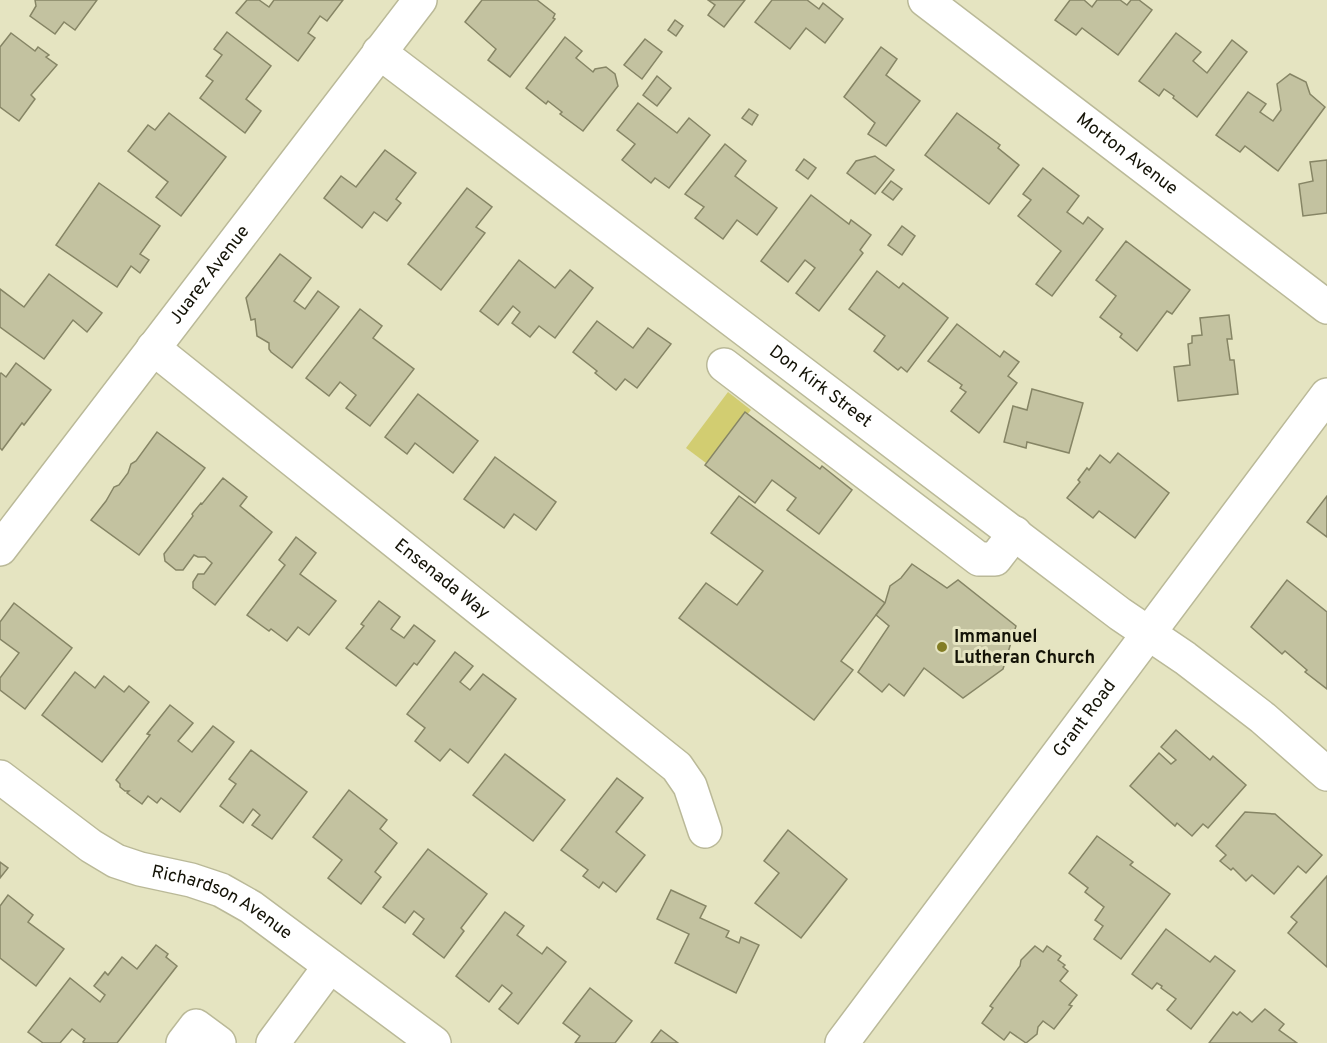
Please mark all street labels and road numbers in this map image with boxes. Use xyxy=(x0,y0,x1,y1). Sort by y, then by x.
street label: Morton Avenue xyxy=(1071,108,1182,200)
street label: Juarez Avenue xyxy=(164,221,255,329)
street label: Don Kirk Street xyxy=(764,340,876,433)
street label: Ensenada Way xyxy=(389,534,494,624)
street label: Grant Road xyxy=(1048,675,1121,762)
street label: Richardson Avenue xyxy=(149,860,297,945)

